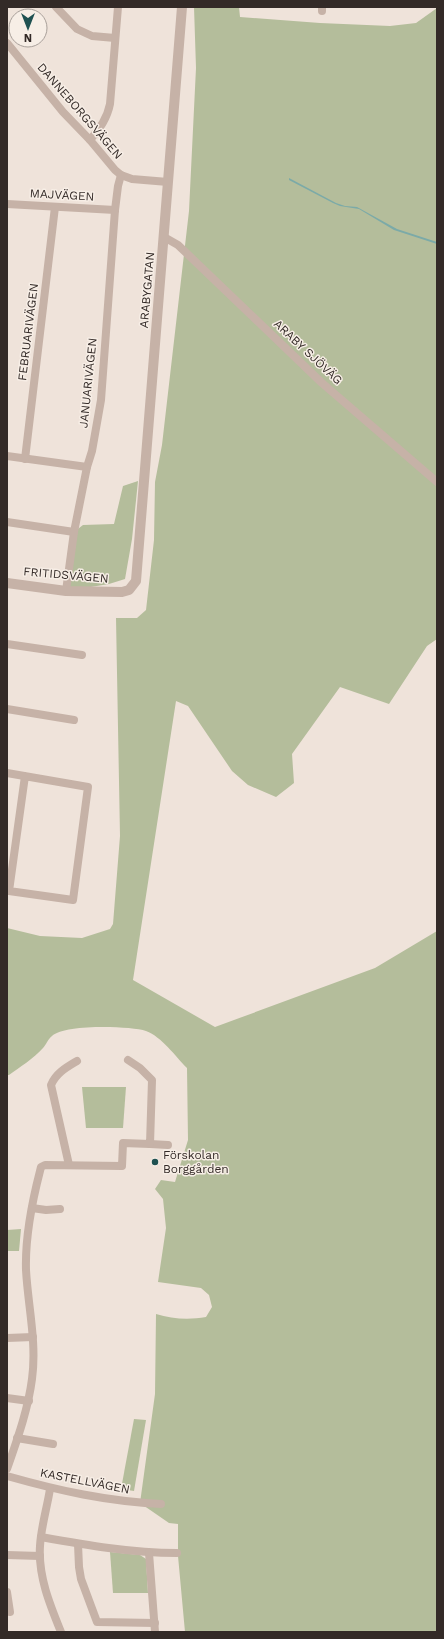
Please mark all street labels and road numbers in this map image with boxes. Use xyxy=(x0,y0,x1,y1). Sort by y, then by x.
street label: DANNEBORGSVÄGEN xyxy=(35,60,125,162)
street label: MAJVÄGEN xyxy=(29,186,95,204)
street label: ARABYGATAN xyxy=(137,251,157,329)
street label: FEBRUARIVÄGEN xyxy=(15,282,41,382)
street label: ARABY SJÖVÄG xyxy=(271,317,345,387)
street label: JANUARIVÄGEN xyxy=(76,337,100,429)
street label: FRITIDSVÄGEN xyxy=(23,564,109,586)
street label: KASTELLVÄGEN xyxy=(39,1465,131,1497)

